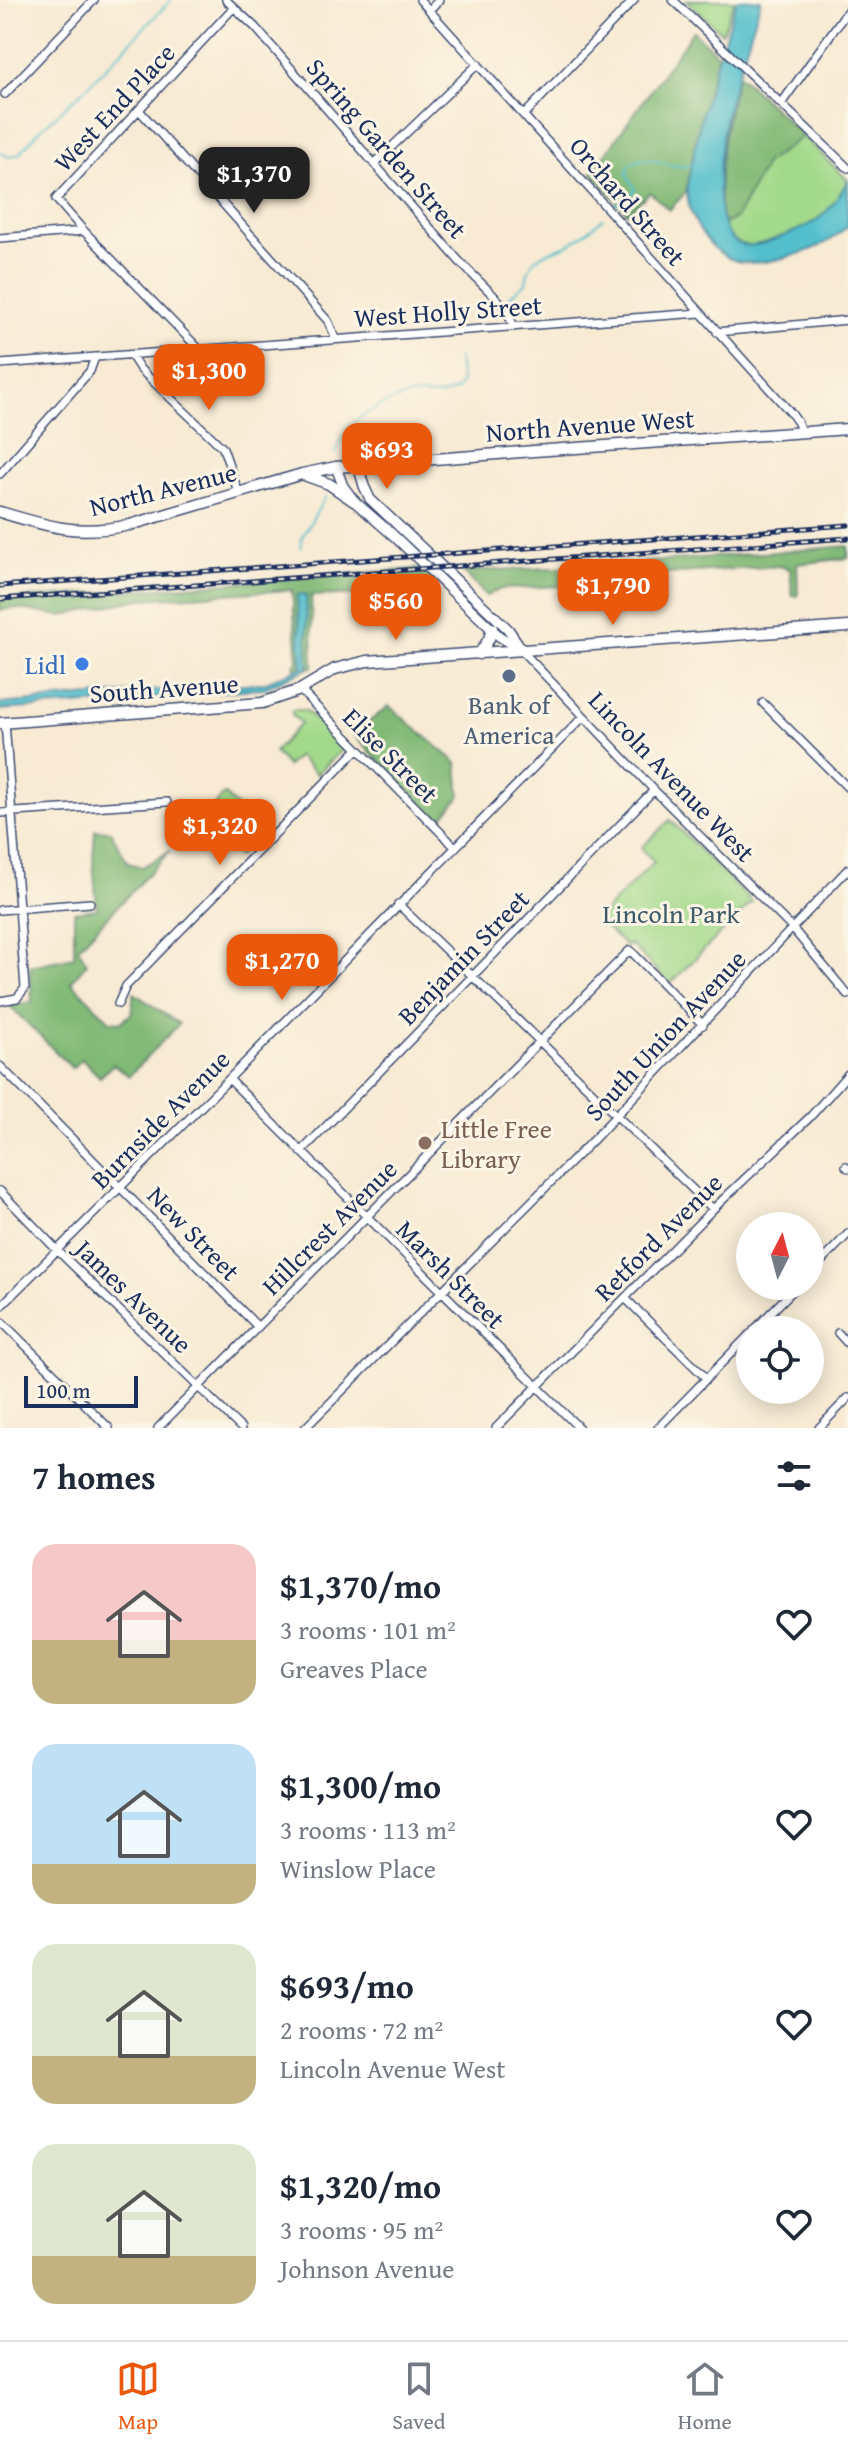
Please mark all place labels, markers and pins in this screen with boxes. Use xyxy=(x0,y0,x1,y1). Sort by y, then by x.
pin: $1,370 xyxy=(189,147,319,215)
pin: $1,300 xyxy=(144,344,274,412)
pin: $693 xyxy=(340,423,434,491)
pin: $1,790 xyxy=(548,559,678,627)
pin: $560 xyxy=(349,574,443,642)
place label: Lidl xyxy=(25,645,66,684)
marker: Lidl xyxy=(73,655,91,673)
marker: Bank of America xyxy=(500,667,518,685)
place label: Bank of America xyxy=(463,685,555,754)
pin: $1,320 xyxy=(155,799,285,867)
pin: $1,270 xyxy=(217,934,347,1002)
place label: Little Free Library xyxy=(441,1109,552,1178)
marker: Little Free Library xyxy=(416,1134,434,1152)

